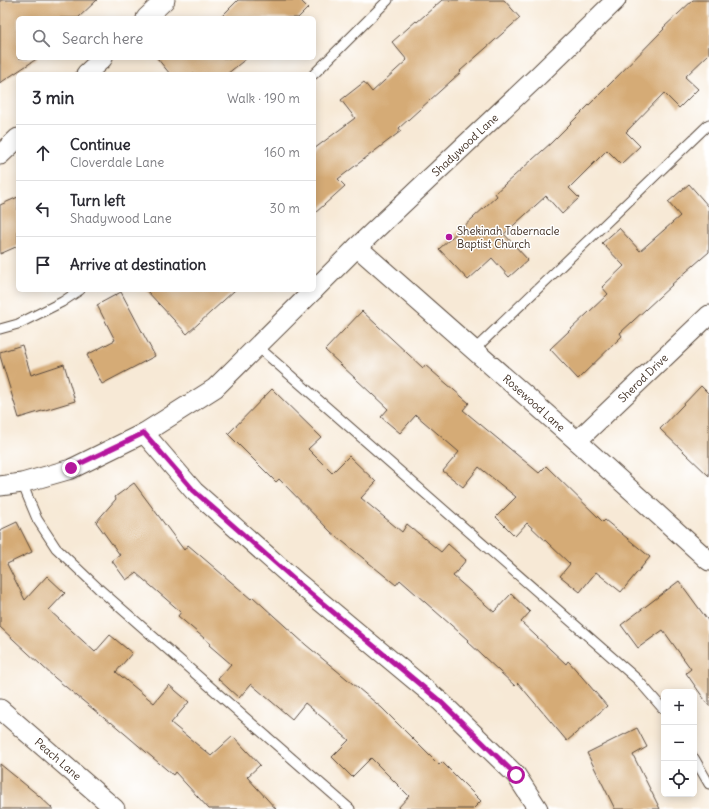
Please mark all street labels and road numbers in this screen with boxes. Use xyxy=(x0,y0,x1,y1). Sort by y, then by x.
street label: Shadywood Lane xyxy=(429,111,501,179)
street label: Sherod Drive xyxy=(615,351,671,405)
street label: Rosewood Lane xyxy=(500,371,568,435)
street label: Peach Lane xyxy=(32,735,84,783)

